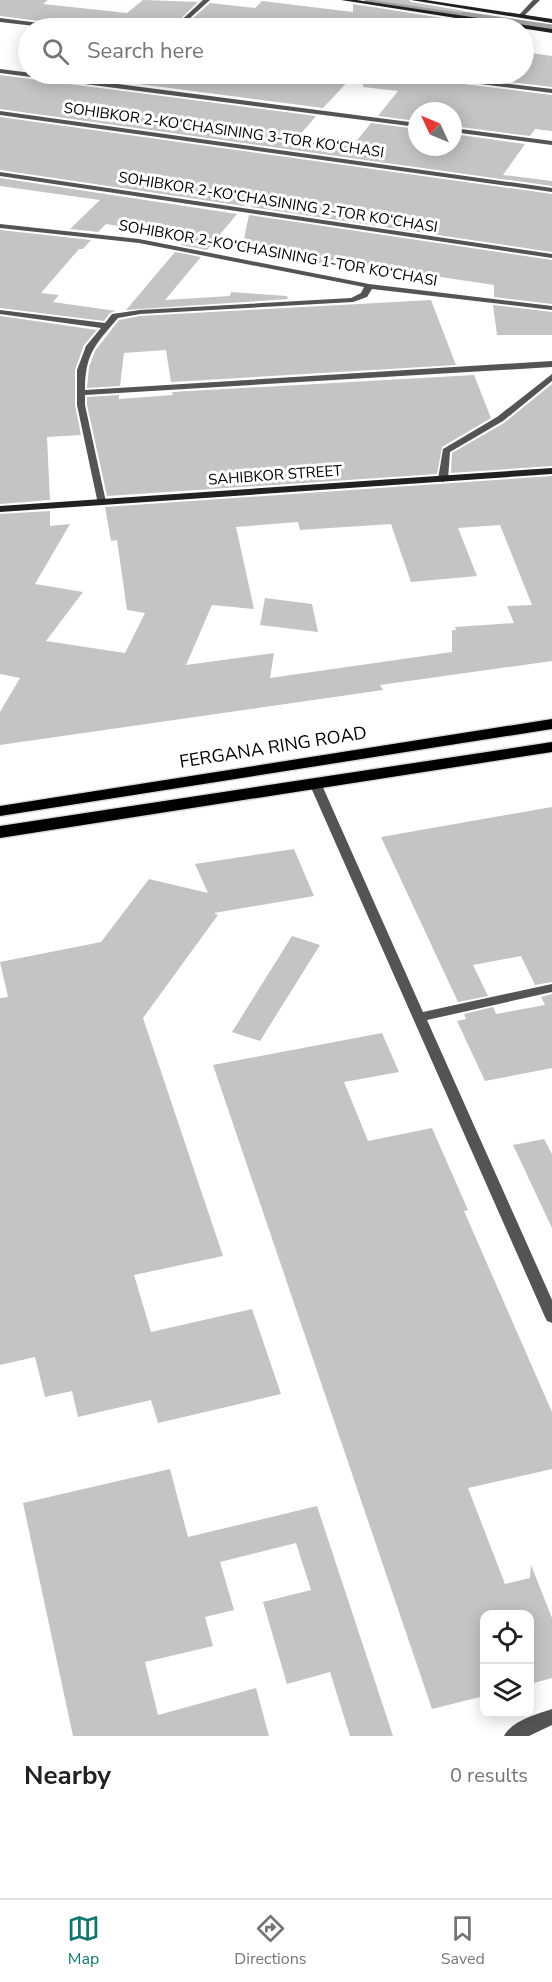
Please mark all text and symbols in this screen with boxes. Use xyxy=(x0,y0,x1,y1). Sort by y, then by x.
search box xyxy=(18,18,534,84)
icon: search xyxy=(39,35,72,68)
text: Search here xyxy=(87,36,204,66)
street label: SOHIBKOR 2-KO‘CHASINING 3-TOR KO‘CHASI xyxy=(63,98,385,162)
north arrow xyxy=(408,102,462,156)
street label: SOHIBKOR 2-KO‘CHASINING 2-TOR KO‘CHASI xyxy=(117,167,439,237)
street label: SOHIBKOR 2-KO‘CHASINING 1-TOR KO‘CHASI xyxy=(117,215,439,291)
street label: SAHIBKOR STREET xyxy=(207,460,343,490)
street label: FERGANA RING ROAD xyxy=(178,720,368,774)
map controls xyxy=(480,1610,534,1718)
button: locate xyxy=(480,1610,534,1664)
button: layers xyxy=(480,1664,534,1718)
text: Nearby xyxy=(24,1758,111,1793)
text: 0 results xyxy=(450,1762,528,1789)
tab: Map xyxy=(67,1912,100,1970)
tab: Directions xyxy=(234,1912,306,1970)
tab: Saved xyxy=(441,1912,485,1970)

